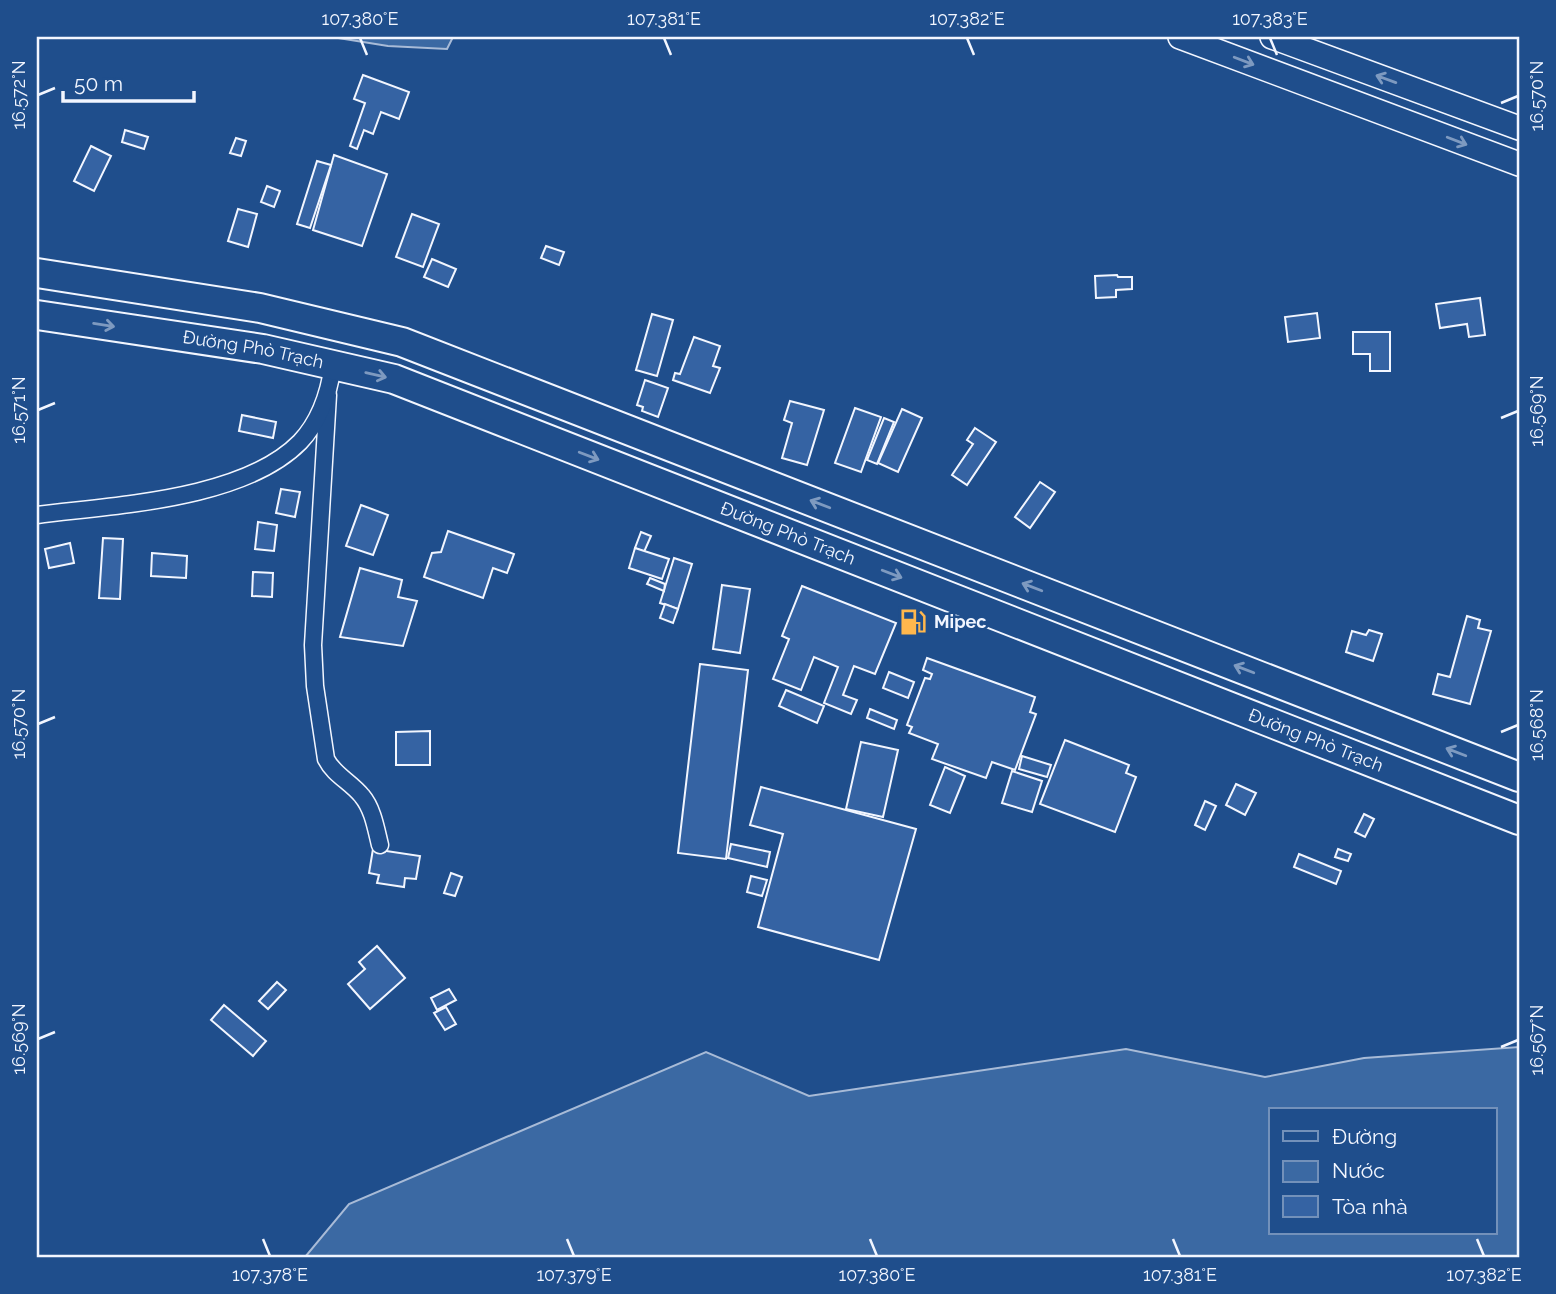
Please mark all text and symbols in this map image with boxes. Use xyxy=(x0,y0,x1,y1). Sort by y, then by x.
text: 107.380°E xyxy=(321,8,399,29)
text: 107.381°E xyxy=(627,8,701,29)
text: 107.382°E xyxy=(929,8,1005,29)
text: 107.383°E xyxy=(1232,8,1308,29)
one-way arrow xyxy=(1233,55,1255,68)
text: 16.572°N xyxy=(8,60,29,130)
scale bar xyxy=(63,60,194,104)
text: 16.570°N xyxy=(1526,61,1547,131)
text: 50 m xyxy=(74,71,123,96)
one-way arrow xyxy=(1376,72,1398,84)
one-way arrow xyxy=(1446,135,1468,148)
one-way arrow xyxy=(92,319,115,332)
street label: Đường Phò Trạch xyxy=(181,326,326,373)
one-way arrow xyxy=(364,369,387,382)
text: 16.569°N xyxy=(1526,375,1547,447)
text: 16.571°N xyxy=(8,376,29,444)
one-way arrow xyxy=(577,450,599,463)
street label: Đường Phò Trạch xyxy=(718,497,858,569)
one-way arrow xyxy=(809,497,831,510)
one-way arrow xyxy=(880,569,902,582)
one-way arrow xyxy=(1021,579,1043,592)
fuel station icon: Mipec xyxy=(898,607,928,637)
place label: Mipec xyxy=(934,611,987,632)
one-way arrow xyxy=(1233,662,1255,675)
text: 16.570°N xyxy=(8,689,29,759)
text: 16.568°N xyxy=(1526,689,1547,761)
street label: Đường Phò Trạch xyxy=(1246,704,1386,776)
one-way arrow xyxy=(1445,744,1467,757)
text: 16.569°N xyxy=(8,1003,29,1075)
text: 16.567°N xyxy=(1526,1005,1547,1075)
legend xyxy=(1269,1108,1496,1234)
text: Đường xyxy=(1332,1124,1397,1149)
text: Nước xyxy=(1332,1158,1385,1183)
text: Tòa nhà xyxy=(1332,1194,1408,1219)
text: 107.378°E xyxy=(232,1264,308,1285)
text: 107.379°E xyxy=(536,1264,612,1285)
text: 107.380°E xyxy=(838,1264,916,1285)
text: 107.381°E xyxy=(1143,1264,1217,1285)
text: 107.382°E xyxy=(1446,1264,1522,1285)

